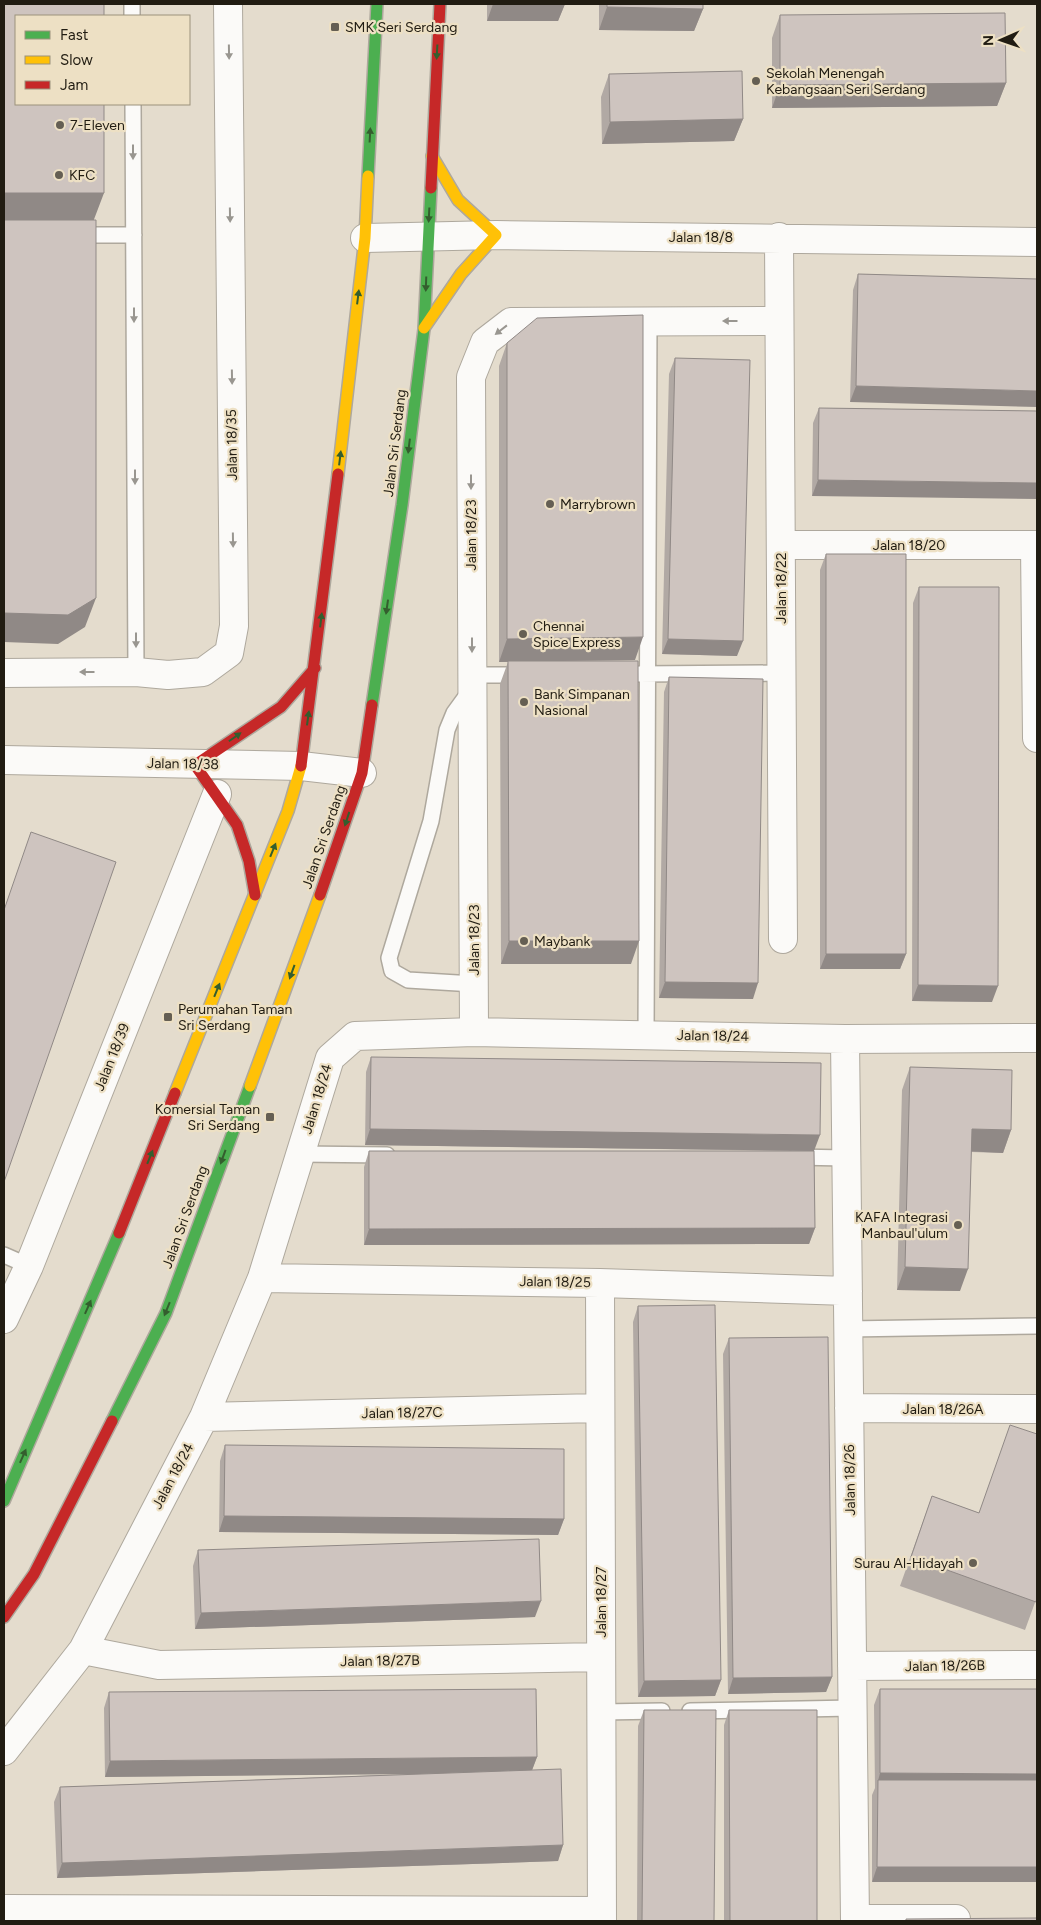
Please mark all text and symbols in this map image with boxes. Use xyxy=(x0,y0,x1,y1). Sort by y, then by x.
legend xyxy=(15,15,190,105)
north arrow xyxy=(976,15,1026,65)
place label: SMK Seri Serdang xyxy=(345,19,457,36)
marker: SMK Seri Serdang xyxy=(329,21,341,33)
text: Fast xyxy=(60,26,89,44)
text: N xyxy=(980,35,997,46)
one-way arrow xyxy=(225,45,233,61)
one-way arrow xyxy=(433,45,441,61)
text: Slow xyxy=(60,51,93,69)
place label: Sekolah Menengah Kebangsaan Seri Serdang xyxy=(766,65,926,98)
marker: Sekolah Menengah Kebangsaan Seri Serdang xyxy=(750,75,762,87)
text: Jam xyxy=(60,76,88,94)
place label: 7-Eleven xyxy=(70,117,125,134)
marker: 7-Eleven xyxy=(54,119,66,131)
one-way arrow xyxy=(367,127,375,143)
one-way arrow xyxy=(129,145,137,161)
place label: KFC xyxy=(69,167,95,184)
marker: KFC xyxy=(53,169,65,181)
one-way arrow xyxy=(226,207,234,223)
one-way arrow xyxy=(425,207,433,223)
street label: Jalan 18/8 xyxy=(669,229,733,246)
one-way arrow xyxy=(421,276,429,292)
one-way arrow xyxy=(354,289,362,305)
one-way arrow xyxy=(130,307,138,323)
one-way arrow xyxy=(722,317,738,325)
one-way arrow xyxy=(494,325,508,335)
one-way arrow xyxy=(228,370,236,386)
street label: Jalan Sri Serdang xyxy=(380,388,410,498)
street label: Jalan 18/35 xyxy=(223,409,241,481)
one-way arrow xyxy=(405,438,413,454)
one-way arrow xyxy=(336,450,344,466)
one-way arrow xyxy=(131,470,139,486)
one-way arrow xyxy=(467,474,475,490)
place label: Marrybrown xyxy=(560,496,636,513)
marker: Marrybrown xyxy=(544,498,556,510)
street label: Jalan 18/23 xyxy=(463,499,480,571)
one-way arrow xyxy=(229,532,237,548)
street label: Jalan 18/20 xyxy=(873,537,945,554)
street label: Jalan 18/22 xyxy=(773,552,790,624)
one-way arrow xyxy=(383,599,391,615)
one-way arrow xyxy=(317,611,325,627)
place label: Chennai Spice Express xyxy=(533,618,620,651)
marker: Chennai Spice Express xyxy=(517,628,529,640)
one-way arrow xyxy=(132,632,140,648)
one-way arrow xyxy=(468,637,476,653)
one-way arrow xyxy=(79,668,95,676)
place label: Bank Simpanan Nasional xyxy=(534,686,630,719)
marker: Bank Simpanan Nasional xyxy=(518,696,530,708)
one-way arrow xyxy=(304,710,312,726)
one-way arrow xyxy=(229,732,242,742)
street label: Jalan 18/38 xyxy=(147,755,219,773)
street label: Jalan Sri Serdang xyxy=(298,783,350,891)
one-way arrow xyxy=(343,812,351,827)
one-way arrow xyxy=(269,843,277,857)
street label: Jalan 18/23 xyxy=(466,904,483,976)
place label: Maybank xyxy=(534,933,590,950)
marker: Maybank xyxy=(518,935,530,947)
one-way arrow xyxy=(288,965,296,980)
one-way arrow xyxy=(213,982,221,997)
place label: Perumahan Taman Sri Serdang xyxy=(178,1001,292,1034)
marker: Perumahan Taman Sri Serdang xyxy=(162,1011,174,1023)
street label: Jalan 18/39 xyxy=(91,1021,133,1093)
street label: Jalan 18/24 xyxy=(677,1027,750,1045)
street label: Jalan 18/24 xyxy=(298,1062,336,1136)
place label: Komersial Taman Sri Serdang xyxy=(155,1101,260,1134)
marker: Komersial Taman Sri Serdang xyxy=(264,1111,276,1123)
one-way arrow xyxy=(146,1149,154,1164)
one-way arrow xyxy=(219,1150,227,1165)
street label: Jalan Sri Serdang xyxy=(159,1163,211,1271)
place label: KAFA Integrasi Manbaul'ulum xyxy=(855,1209,948,1242)
marker: KAFA Integrasi Manbaul'ulum xyxy=(952,1219,964,1231)
street label: Jalan 18/25 xyxy=(519,1273,591,1291)
one-way arrow xyxy=(85,1300,93,1314)
one-way arrow xyxy=(162,1302,170,1316)
street label: Jalan 18/26A xyxy=(903,1401,984,1418)
street label: Jalan 18/27C xyxy=(361,1404,443,1422)
street label: Jalan 18/24 xyxy=(149,1440,198,1512)
street label: Jalan 18/26 xyxy=(841,1444,859,1516)
one-way arrow xyxy=(20,1449,28,1463)
place label: Surau Al-Hidayah xyxy=(854,1555,963,1572)
marker: Surau Al-Hidayah xyxy=(967,1557,979,1569)
street label: Jalan 18/27 xyxy=(593,1566,610,1638)
street label: Jalan 18/27B xyxy=(340,1652,420,1670)
street label: Jalan 18/26B xyxy=(905,1657,985,1675)

